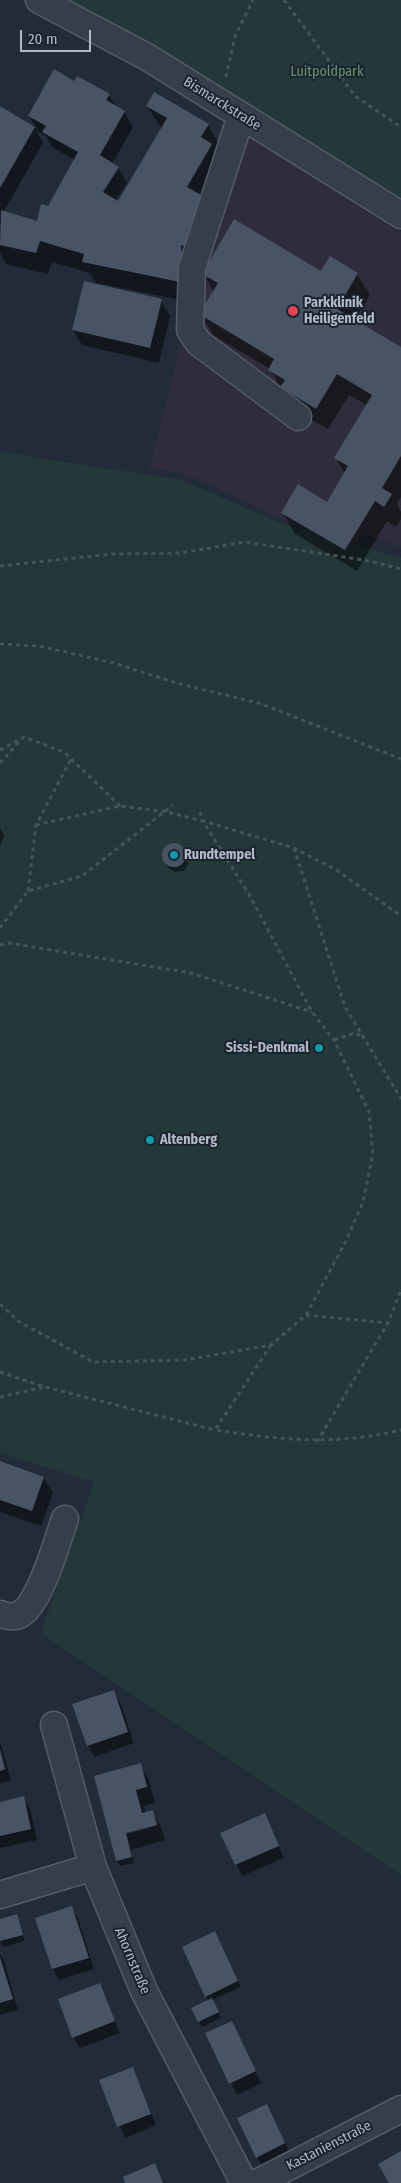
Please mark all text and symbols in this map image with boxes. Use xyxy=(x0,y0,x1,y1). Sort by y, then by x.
scale bar xyxy=(22,20,94,52)
text: 20 m xyxy=(28,30,58,48)
park label: Luitpoldpark xyxy=(291,64,363,80)
street label: Bismarckstraße xyxy=(180,74,264,134)
place label: Parkklinik Heiligenfeld xyxy=(304,295,375,328)
marker: Parkklinik Heiligenfeld xyxy=(286,304,300,318)
place label: Rundtempel xyxy=(184,847,255,863)
marker: Rundtempel xyxy=(168,849,180,861)
place label: Sissi-Denkmal xyxy=(226,1040,309,1056)
marker: Sissi-Denkmal xyxy=(313,1042,325,1054)
place label: Altenberg xyxy=(160,1132,217,1148)
marker: Altenberg xyxy=(144,1134,156,1146)
street label: Ahornstraße xyxy=(110,1925,154,1997)
street label: Kastanienstraße xyxy=(284,2117,374,2175)

